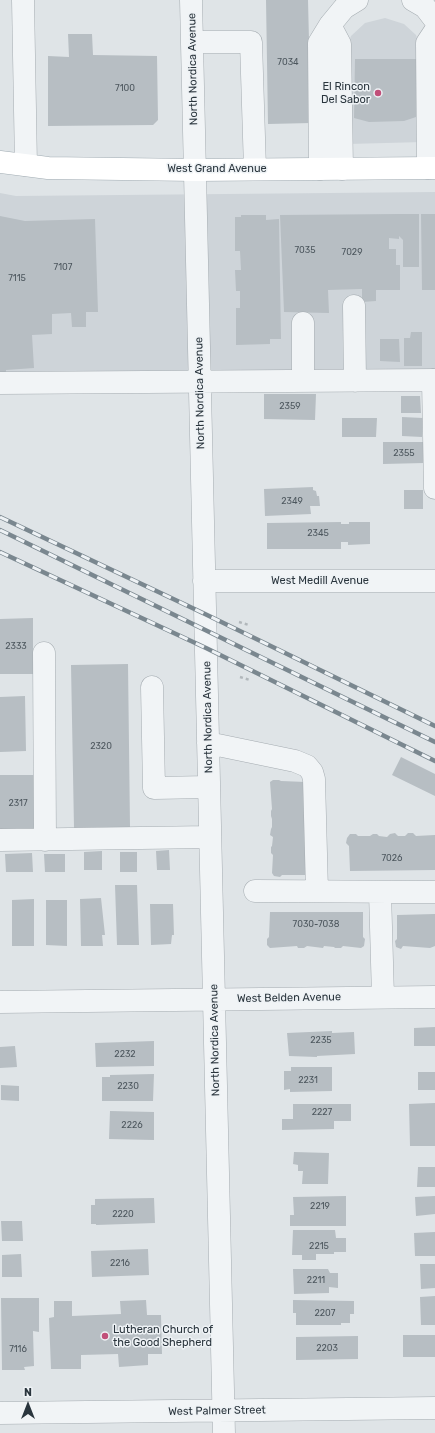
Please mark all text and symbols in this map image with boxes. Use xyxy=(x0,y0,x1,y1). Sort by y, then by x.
street label: North Nordica Avenue xyxy=(185,13,201,125)
house number: 7034 xyxy=(277,57,299,67)
place label: El Rincon Del Sabor xyxy=(321,80,370,106)
house number: 7100 xyxy=(115,83,135,93)
marker: El Rincon Del Sabor xyxy=(373,88,383,98)
street label: West Grand Avenue xyxy=(167,162,267,176)
house number: 7035 xyxy=(294,245,316,255)
house number: 7029 xyxy=(342,247,362,257)
house number: 7107 xyxy=(54,262,72,272)
house number: 7115 xyxy=(8,273,26,283)
street label: North Nordica Avenue xyxy=(192,337,208,449)
house number: 2359 xyxy=(279,401,301,411)
house number: 2355 xyxy=(393,448,415,458)
house number: 2349 xyxy=(281,496,303,506)
house number: 2345 xyxy=(307,528,329,538)
street label: West Medill Avenue xyxy=(271,574,369,588)
house number: 2333 xyxy=(5,641,27,651)
street label: North Nordica Avenue xyxy=(200,661,216,773)
house number: 2320 xyxy=(90,741,112,751)
house number: 2317 xyxy=(9,798,27,808)
house number: 7026 xyxy=(381,853,403,863)
house number: 7030-7038 xyxy=(293,919,339,929)
street label: North Nordica Avenue xyxy=(207,984,223,1096)
street label: West Belden Avenue xyxy=(237,990,341,1006)
house number: 2235 xyxy=(310,1035,332,1045)
house number: 2232 xyxy=(114,1049,136,1059)
house number: 2231 xyxy=(298,1075,318,1085)
house number: 2230 xyxy=(117,1081,139,1091)
house number: 2227 xyxy=(312,1107,332,1117)
house number: 2226 xyxy=(121,1120,143,1130)
house number: 2219 xyxy=(310,1201,330,1211)
house number: 2220 xyxy=(112,1209,134,1219)
house number: 2215 xyxy=(309,1241,329,1251)
house number: 2216 xyxy=(110,1258,130,1268)
house number: 2211 xyxy=(307,1275,325,1285)
house number: 2207 xyxy=(315,1308,335,1318)
place label: Lutheran Church of the Good Shepherd xyxy=(113,1323,213,1349)
marker: Lutheran Church of the Good Shepherd xyxy=(100,1331,110,1341)
house number: 2203 xyxy=(316,1343,338,1353)
house number: 7116 xyxy=(9,1344,27,1354)
north arrow xyxy=(8,1385,48,1425)
text: N xyxy=(24,1386,32,1399)
street label: West Palmer Street xyxy=(168,1404,266,1418)

